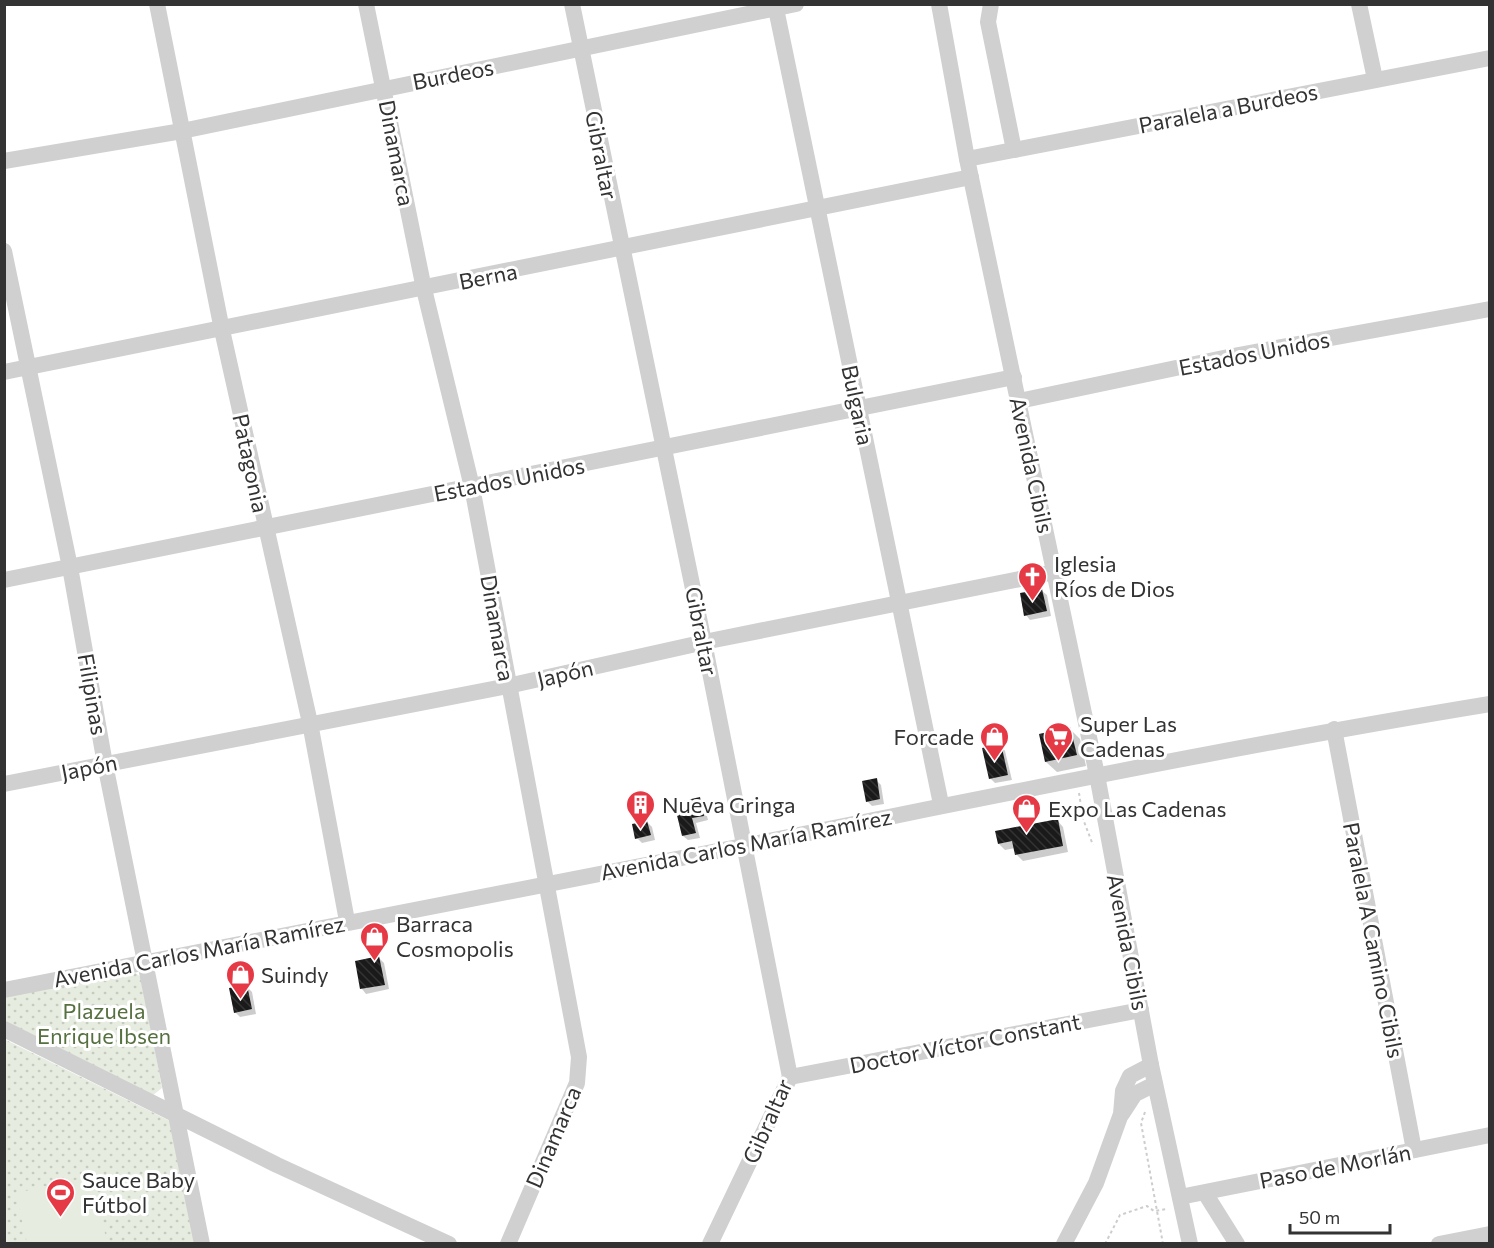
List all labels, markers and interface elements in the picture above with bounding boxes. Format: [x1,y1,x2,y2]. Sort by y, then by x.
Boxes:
street label: Burdeos [410,53,496,95]
street label: Paralela a Burdeos [1136,77,1320,139]
street label: Dinamarca [373,98,421,208]
street label: Gibraltar [580,108,624,202]
street label: Berna [457,257,519,295]
street label: Estados Unidos [1176,325,1332,381]
street label: Bulgaria [836,362,880,448]
street label: Avenida Cibils [1004,394,1060,536]
street label: Patagonia [227,411,275,515]
street label: Estados Unidos [431,451,587,507]
place label: Iglesia Ríos de Dios [1054,550,1175,602]
church icon: Iglesia Ríos de Dios [1017,560,1049,602]
street label: Dinamarca [475,573,521,683]
street label: Gibraltar [680,584,724,678]
street label: Filipinas [73,651,113,737]
street label: Japón [534,653,596,693]
place label: Super Las Cadenas [1080,710,1177,762]
shop icon: Forcade [979,720,1011,762]
supermarket icon: Super Las Cadenas [1043,720,1075,762]
place label: Forcade [894,723,974,750]
street label: Japón [59,748,119,786]
building icon: Nueva Gringa [625,788,657,830]
place label: Nueva Gringa [662,791,795,818]
shop icon: Expo Las Cadenas [1011,792,1043,834]
place label: Expo Las Cadenas [1048,795,1226,822]
street label: Avenida Carlos María Ramírez [598,802,894,886]
street label: Paralela A Camino Cibils [1338,820,1410,1060]
street label: Avenida Cibils [1102,871,1154,1013]
street label: Avenida Carlos María Ramírez [51,909,347,993]
place label: Barraca Cosmopolis [396,910,514,962]
shop icon: Barraca Cosmopolis [359,920,391,962]
shop icon: Suindy [224,958,256,1000]
place label: Suindy [261,961,329,988]
park label: Plazuela Enrique Ibsen [37,997,171,1049]
street label: Doctor Víctor Constant [847,1007,1083,1079]
street label: Gibraltar [736,1074,798,1168]
street label: Dinamarca [520,1082,586,1192]
street label: Paso de Morlán [1257,1138,1413,1194]
place label: Sauce Baby Fútbol [82,1166,195,1218]
sports icon: Sauce Baby Fútbol [45,1176,77,1218]
scale bar [1290,1197,1390,1235]
text: 50 m [1299,1206,1340,1228]

